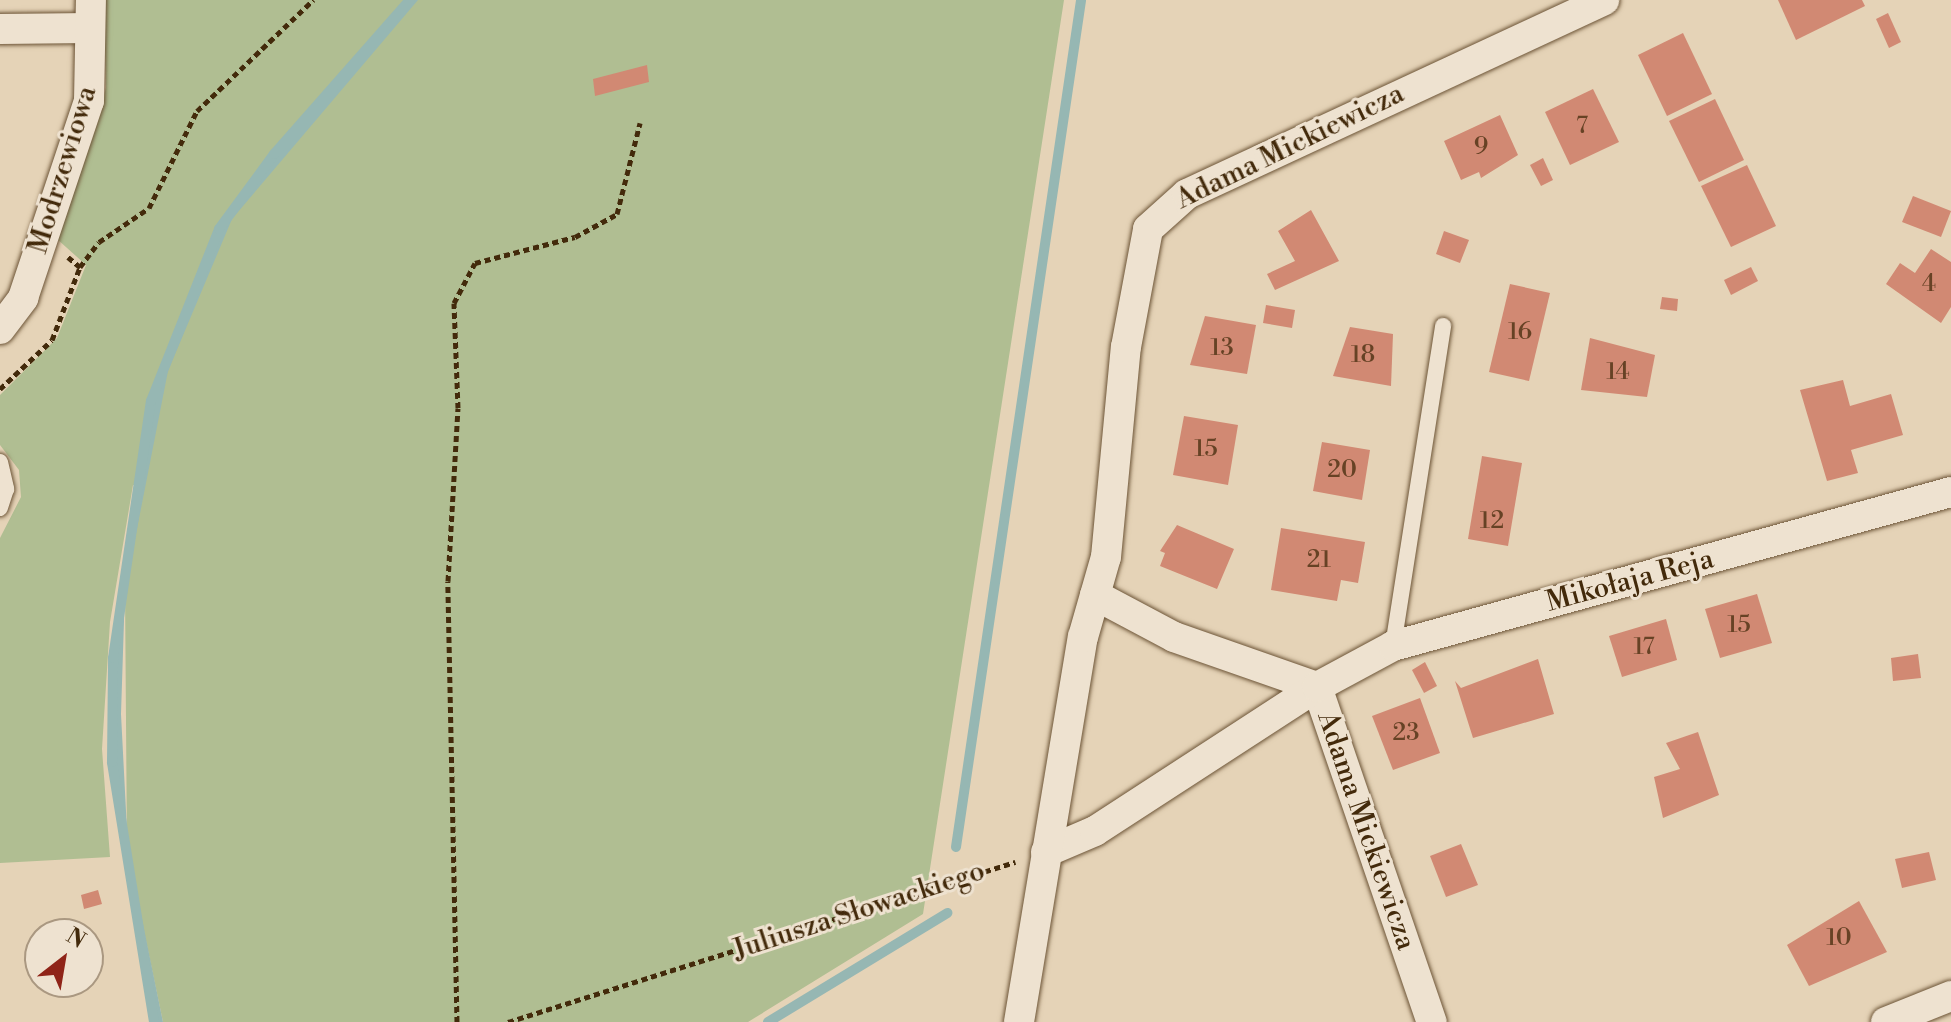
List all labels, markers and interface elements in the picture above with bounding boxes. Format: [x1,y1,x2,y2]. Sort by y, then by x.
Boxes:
street label: Adama Mickiewicza [1170,77,1410,217]
street label: Modrzewiowa [22,82,104,258]
house number: 7 [1576,113,1588,141]
house number: 9 [1474,134,1488,162]
house number: 4 [1922,271,1936,299]
house number: 16 [1508,319,1532,347]
house number: 13 [1210,335,1234,363]
house number: 18 [1351,342,1375,370]
house number: 14 [1606,359,1630,387]
house number: 15 [1194,436,1218,464]
house number: 20 [1327,457,1357,485]
house number: 12 [1480,508,1504,536]
street label: Mikołaja Reja [1543,543,1717,619]
house number: 21 [1307,547,1331,575]
house number: 15 [1727,612,1751,640]
house number: 17 [1633,634,1655,662]
street label: Adama Mickiewicza [1309,708,1423,954]
house number: 23 [1393,720,1419,748]
street label: Juliusza Słowackiego [729,854,989,968]
north arrow [24,918,104,998]
text: N [61,923,90,955]
house number: 10 [1826,925,1852,953]

